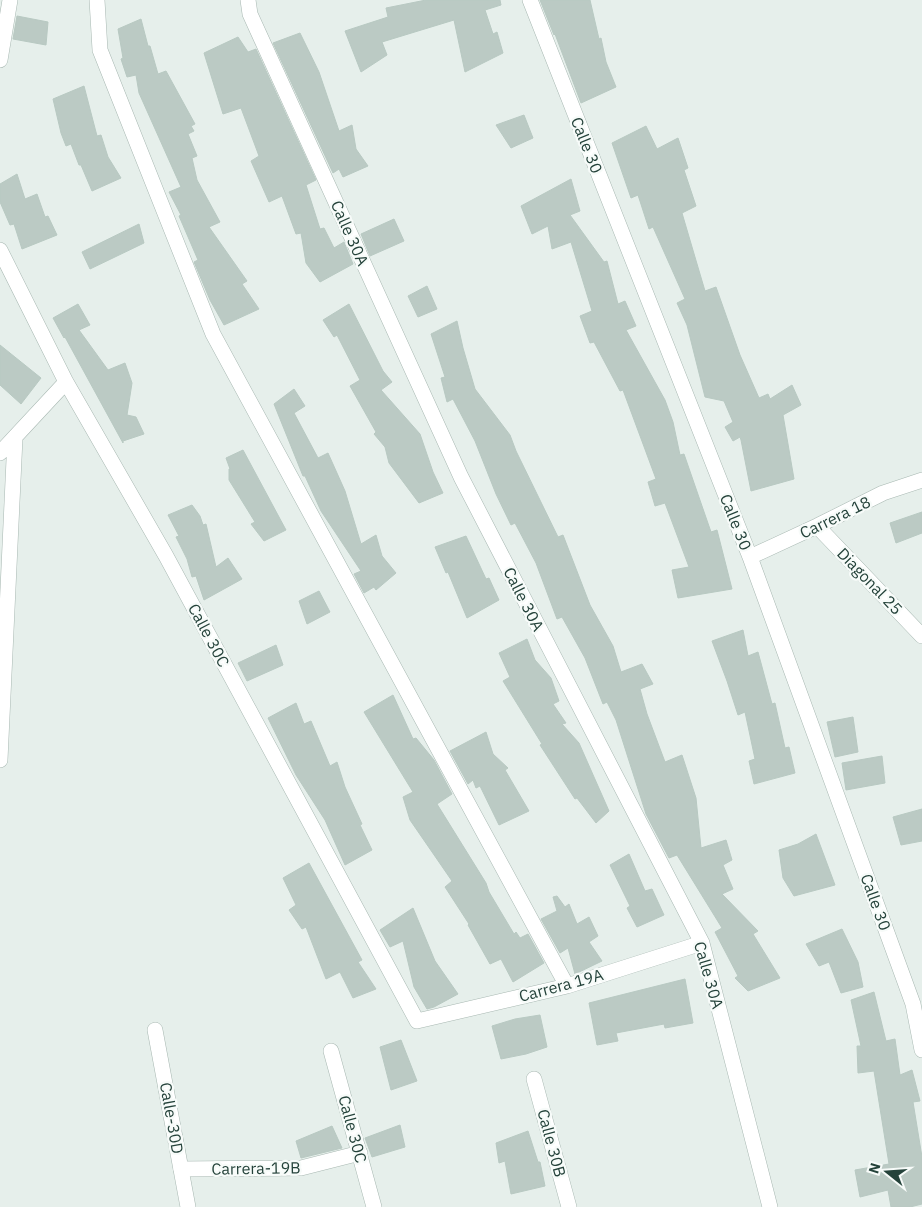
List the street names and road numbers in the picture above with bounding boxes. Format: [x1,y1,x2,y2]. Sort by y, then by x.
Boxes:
street label: Calle 30 [567,114,607,176]
street label: Calle 30A [327,197,373,269]
street label: Calle 30 [716,491,756,553]
street label: Carrera 18 [796,491,874,543]
street label: Diagonal 25 [833,543,907,619]
street label: Calle 30A [499,564,549,634]
street label: Calle 30C [184,600,234,670]
street label: Calle 30 [857,871,895,933]
street label: Calle 30A [690,939,728,1011]
street label: Carrera 19A [517,964,605,1006]
street label: Calle-30D [156,1081,188,1155]
street label: Calle 30C [334,1093,372,1165]
street label: Calle 30B [533,1107,571,1179]
street label: Carrera-19B [211,1157,301,1179]

